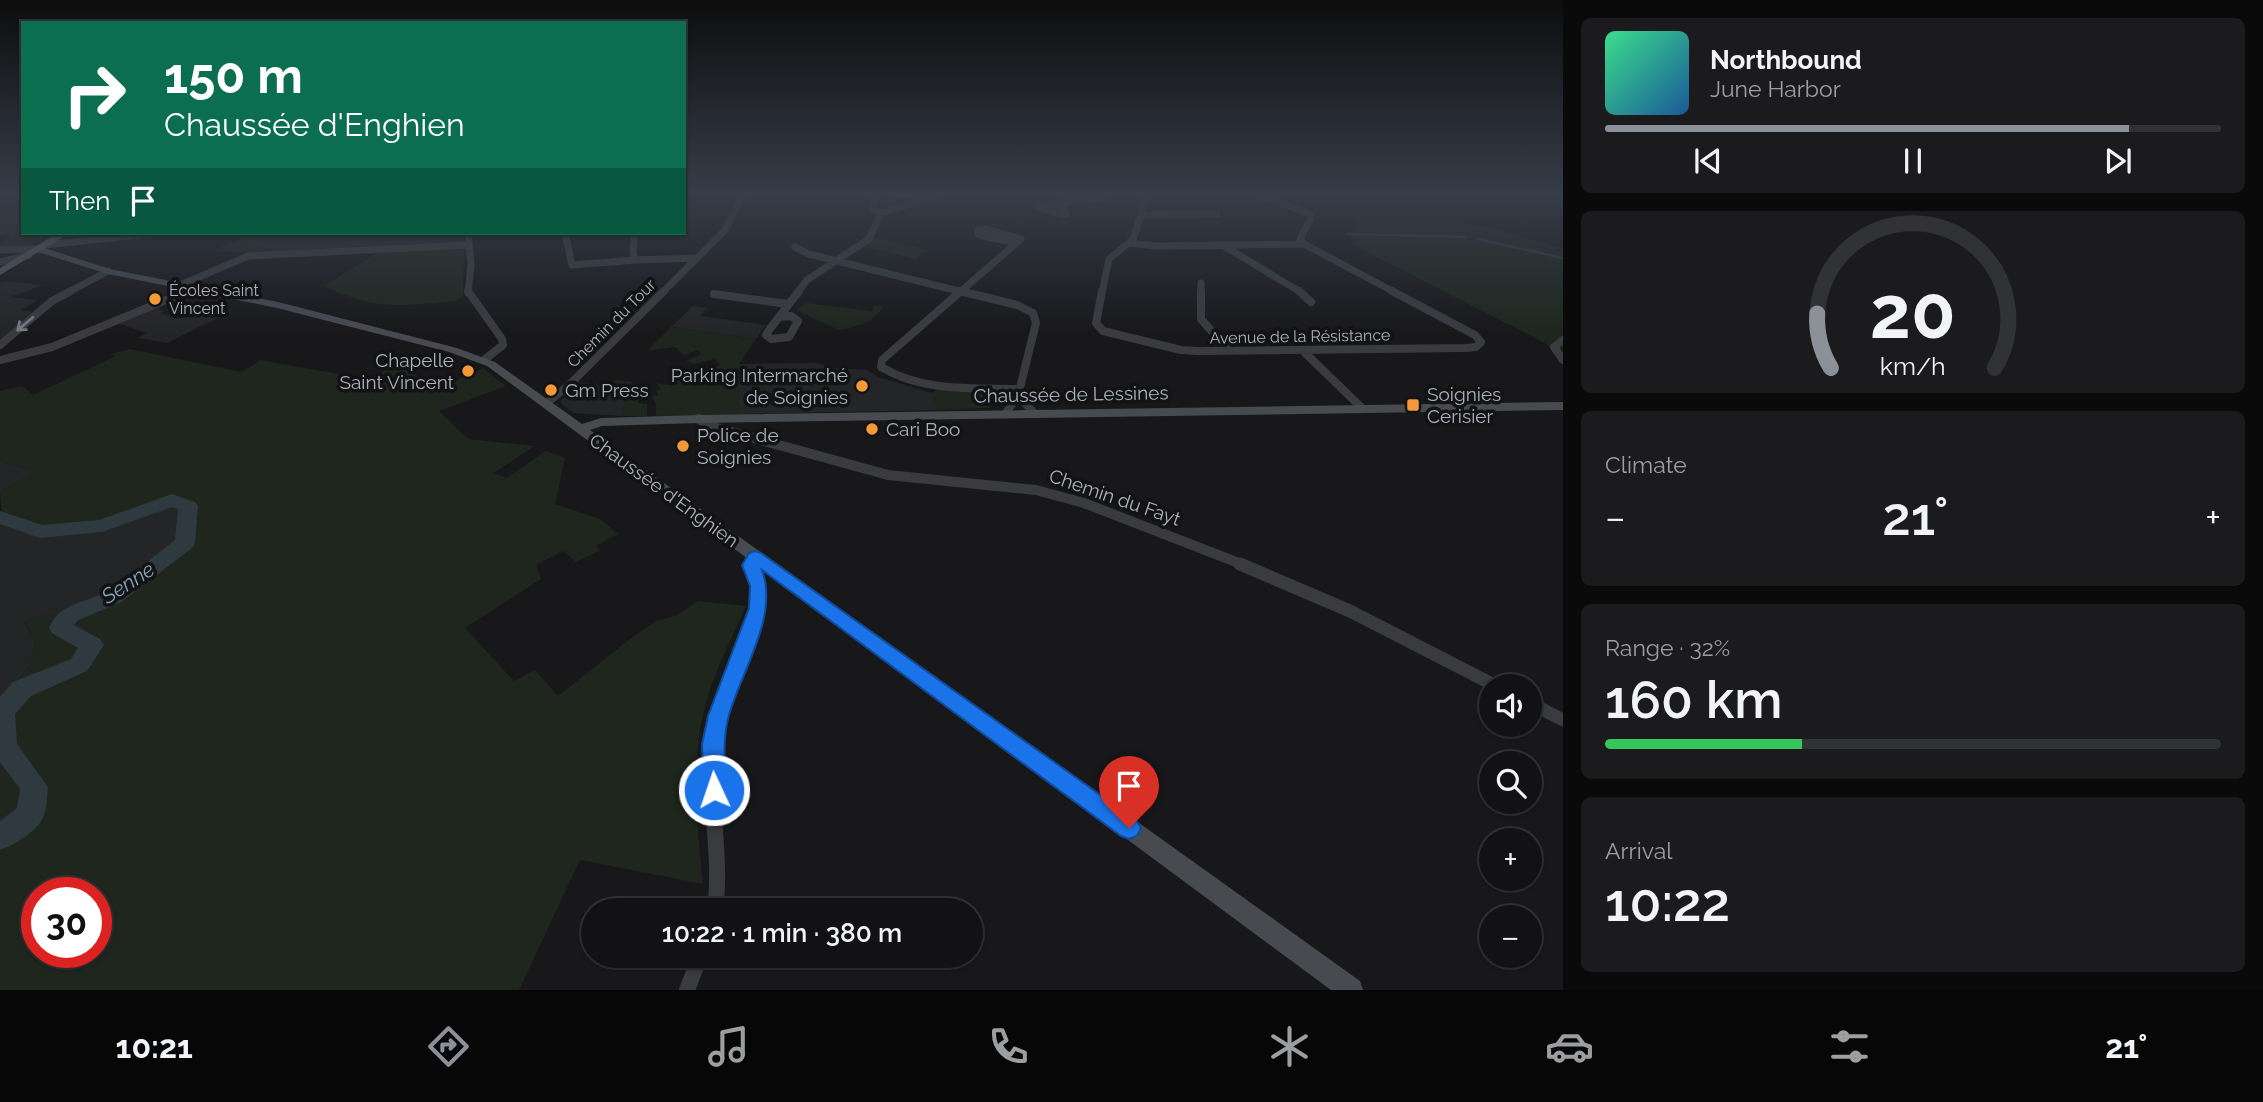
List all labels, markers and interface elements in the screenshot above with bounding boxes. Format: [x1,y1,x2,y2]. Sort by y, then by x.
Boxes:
text: Northbound [1710,45,1862,75]
text: 150 m [164,47,303,104]
icon: right [49,49,140,140]
text: June Harbor [1710,75,1841,102]
text: Chaussée d'Enghien [164,106,465,143]
icon: previous [1689,142,1727,180]
icon: pause [1894,142,1932,180]
icon: next [2099,142,2137,180]
icon: arrive [124,182,162,220]
text: Then [49,186,110,216]
text: 20 [1870,270,1956,355]
street label: Chemin du Tour [563,275,660,371]
place label: Écoles Saint Vincent [169,280,259,318]
marker: Écoles Saint Vincent [147,291,163,307]
one-way arrow [17,316,35,332]
street label: Avenue de la Résistance [1209,325,1391,348]
place label: Chapelle Saint Vincent [339,349,455,393]
text: km/h [1880,351,1946,381]
marker: Chapelle Saint Vincent [460,363,476,379]
place label: Parking Intermarché de Soignies [671,364,848,408]
marker: Parking Intermarché de Soignies [854,378,870,394]
place label: Gm Press [565,379,649,401]
street label: Chaussée de Lessines [973,381,1169,407]
marker: Gm Press [543,382,559,398]
place label: Soignies Cerisier [1427,383,1501,427]
marker: Soignies Cerisier [1405,397,1421,413]
place label: Cari Boo [886,418,960,440]
marker: Cari Boo [864,421,880,437]
place label: Police de Soignies [697,424,779,468]
street label: Chaussée d'Enghien [585,429,743,551]
marker: Police de Soignies [675,438,691,454]
text: Climate [1605,451,1687,478]
street label: Chemin du Fayt [1046,464,1184,530]
text: 21° [1882,486,1949,547]
text: − [1605,495,1625,540]
text: + [2205,495,2221,540]
water label: Senne [96,556,159,609]
text: Range · 32% [1605,634,1730,661]
text: 160 km [1605,669,1783,730]
map controls [1479,674,1542,968]
button: sound [1479,674,1542,737]
button: search [1479,751,1542,814]
position arrow [677,753,751,827]
pin [1099,756,1159,828]
icon: arrive [1110,767,1148,805]
button: + [1479,828,1542,891]
text: Arrival [1605,837,1672,864]
text: 10:22 [1605,872,1730,933]
speed limit sign: 30 [21,877,112,968]
button: − [1479,905,1542,968]
text: 10:22 · 1 min · 380 m [662,918,902,948]
icon: directions [424,1022,473,1071]
icon: music [704,1022,753,1071]
icon: phone [984,1022,1033,1071]
icon: climate [1265,1022,1314,1071]
icon: car [1545,1022,1594,1071]
icon: filters [1825,1022,1874,1071]
text: 10:21 [116,1028,193,1065]
text: 21° [2105,1028,2147,1065]

